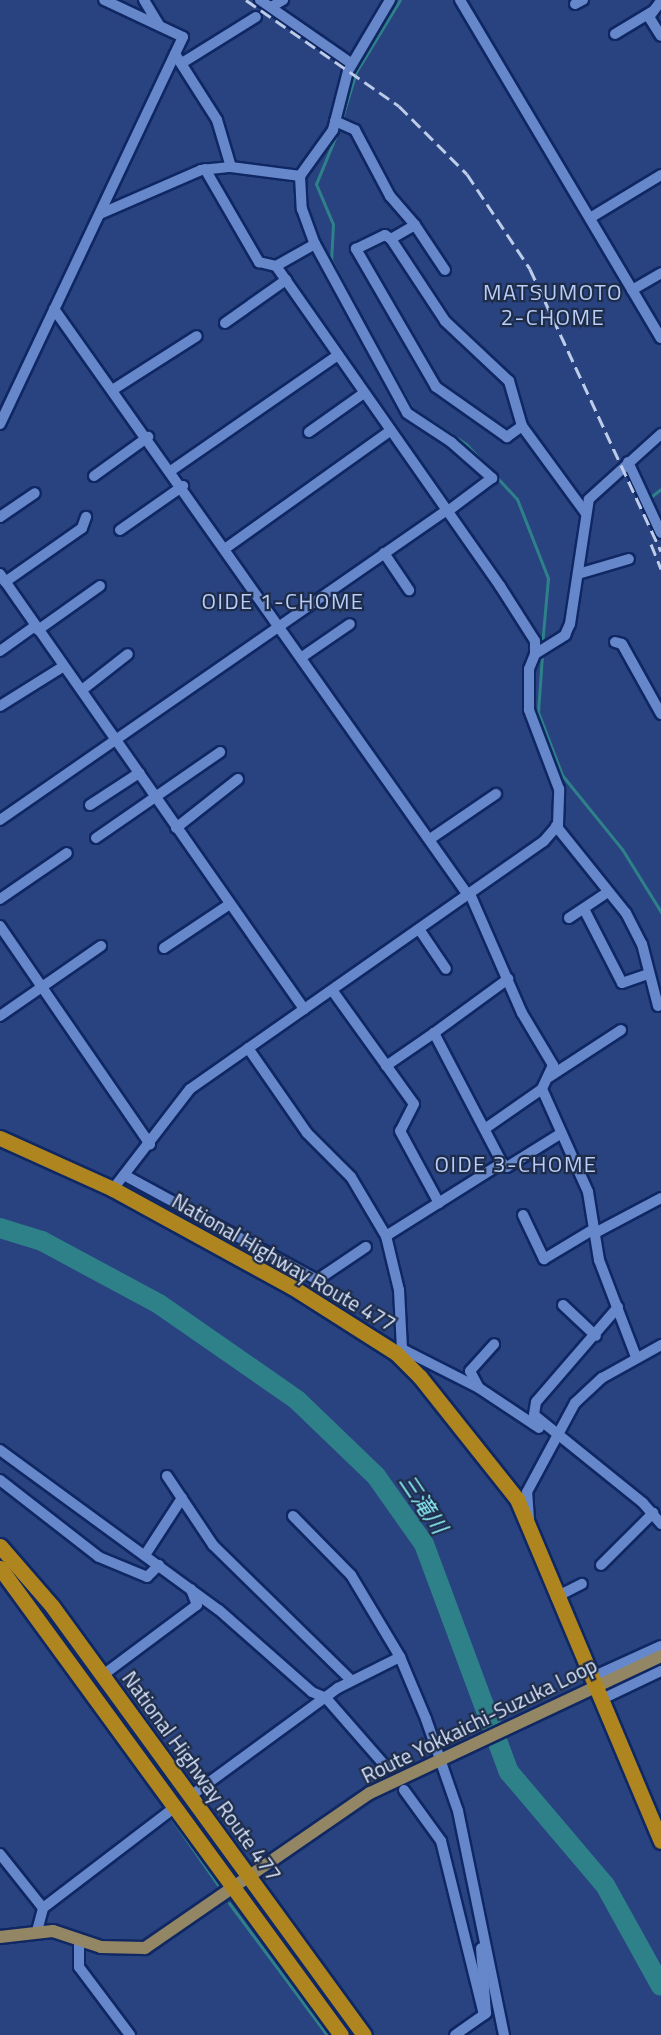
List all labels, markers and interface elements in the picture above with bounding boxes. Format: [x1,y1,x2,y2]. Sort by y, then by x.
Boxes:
district label: MATSUMOTO 2-CHOME [483,279,623,330]
district label: OIDE 1-CHOME [201,589,365,615]
district label: OIDE 3-CHOME [434,1152,598,1178]
street label: National Highway Route 477 [168,1188,400,1336]
water label: 三滝川 [394,1469,452,1539]
street label: Route Yokkaichi-Suzuka Loop [357,1652,601,1788]
street label: National Highway Route 477 [117,1666,287,1886]

